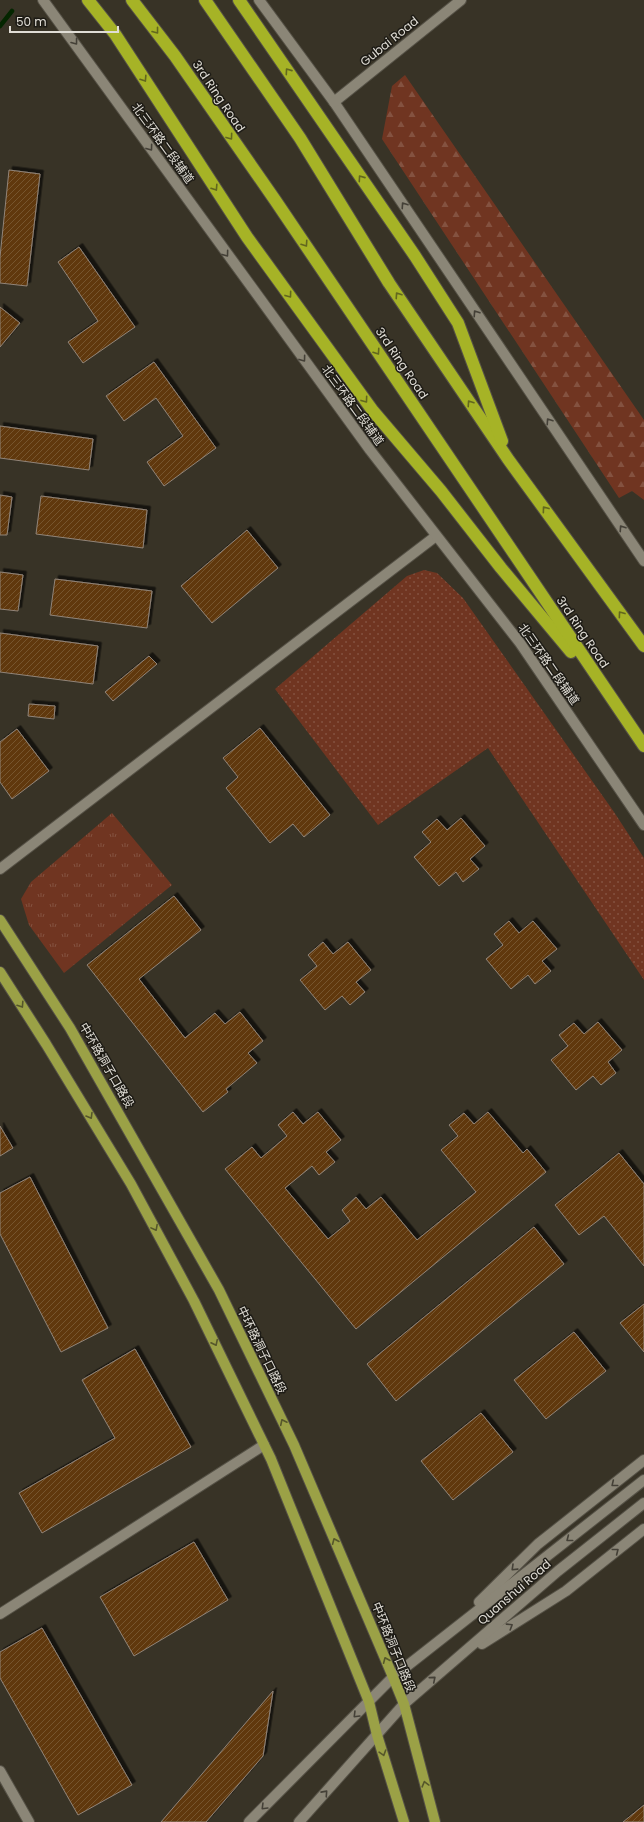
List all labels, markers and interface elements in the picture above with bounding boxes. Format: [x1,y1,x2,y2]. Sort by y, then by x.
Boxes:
scale bar [10,8,118,34]
street label: Gubai Road [356,12,422,70]
text: 50 m [16,13,47,30]
one-way arrow [151,26,158,33]
one-way arrow [70,38,77,45]
street label: 3rd Ring Road [189,57,249,135]
one-way arrow [286,68,293,75]
one-way arrow [139,74,146,81]
street label: 北三环路二段辅道 [128,99,198,187]
one-way arrow [226,133,233,140]
one-way arrow [145,144,152,151]
one-way arrow [358,175,366,182]
one-way arrow [210,184,218,191]
one-way arrow [401,202,409,209]
one-way arrow [300,240,308,247]
one-way arrow [221,249,228,256]
one-way arrow [284,290,291,297]
one-way arrow [395,292,403,299]
one-way arrow [474,310,481,317]
street label: 3rd Ring Road [372,324,432,402]
one-way arrow [372,347,379,354]
one-way arrow [298,354,305,361]
street label: 北三环路二段辅道 [318,361,388,449]
one-way arrow [360,396,368,403]
one-way arrow [468,400,475,407]
one-way arrow [547,418,554,425]
one-way arrow [543,507,550,514]
one-way arrow [619,525,627,532]
street label: 3rd Ring Road [553,593,613,671]
one-way arrow [619,612,626,619]
street label: 北三环路二段辅道 [515,620,583,708]
one-way arrow [16,1001,24,1008]
street label: 中环路洞子口路段 [76,1019,138,1111]
one-way arrow [85,1112,92,1119]
one-way arrow [150,1224,157,1231]
street label: 中环路洞子口路段 [233,1303,291,1397]
one-way arrow [210,1339,218,1347]
one-way arrow [280,1419,288,1426]
one-way arrow [611,1480,618,1487]
one-way arrow [567,1534,574,1541]
one-way arrow [332,1537,340,1544]
one-way arrow [611,1549,618,1556]
street label: Quanshui Road [474,1555,554,1629]
one-way arrow [511,1563,519,1571]
street label: 中环路洞子口路段 [368,1599,420,1695]
one-way arrow [506,1624,513,1631]
one-way arrow [383,1657,391,1664]
one-way arrow [429,1676,436,1683]
one-way arrow [353,1710,361,1718]
one-way arrow [378,1749,387,1756]
one-way arrow [421,1781,430,1788]
one-way arrow [320,1790,328,1798]
one-way arrow [261,1802,269,1810]

